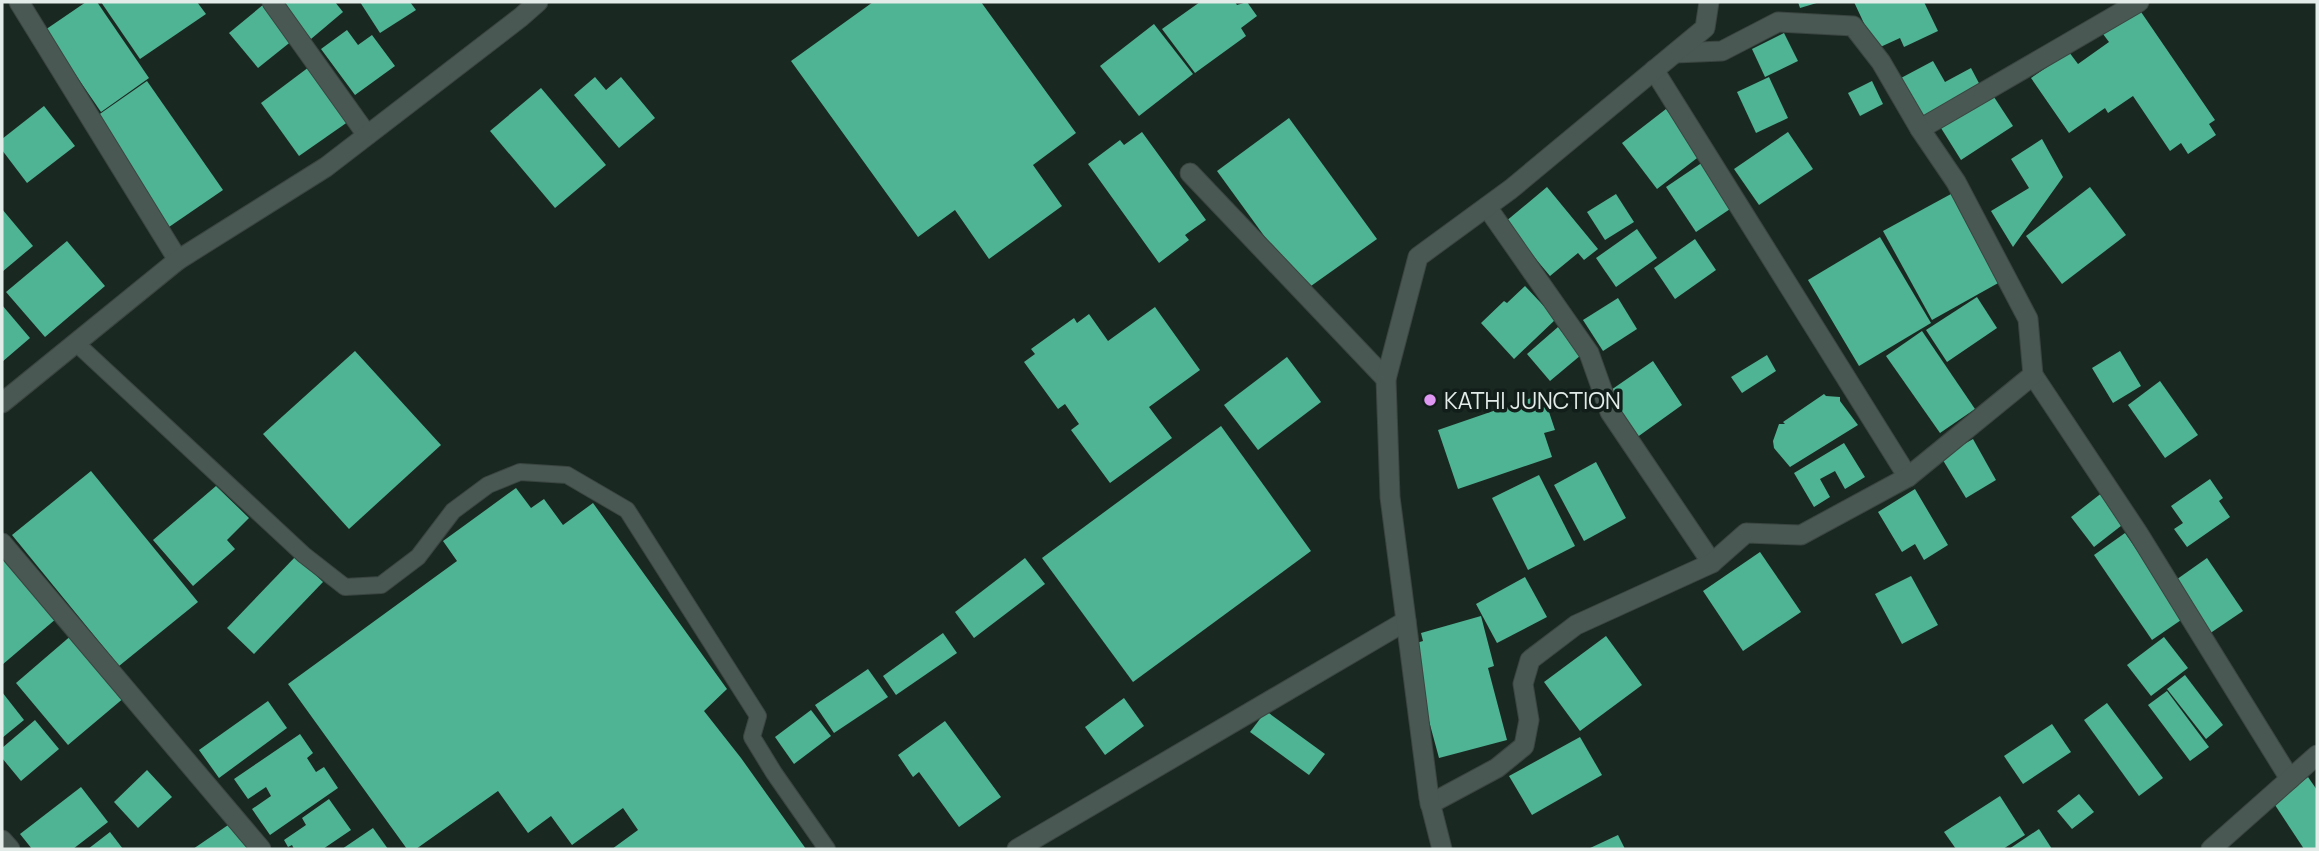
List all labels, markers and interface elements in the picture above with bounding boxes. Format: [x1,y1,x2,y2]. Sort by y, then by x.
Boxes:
place label: KATHI JUNCTION [1444,384,1621,416]
marker: KATHI JUNCTION [1422,392,1438,408]

